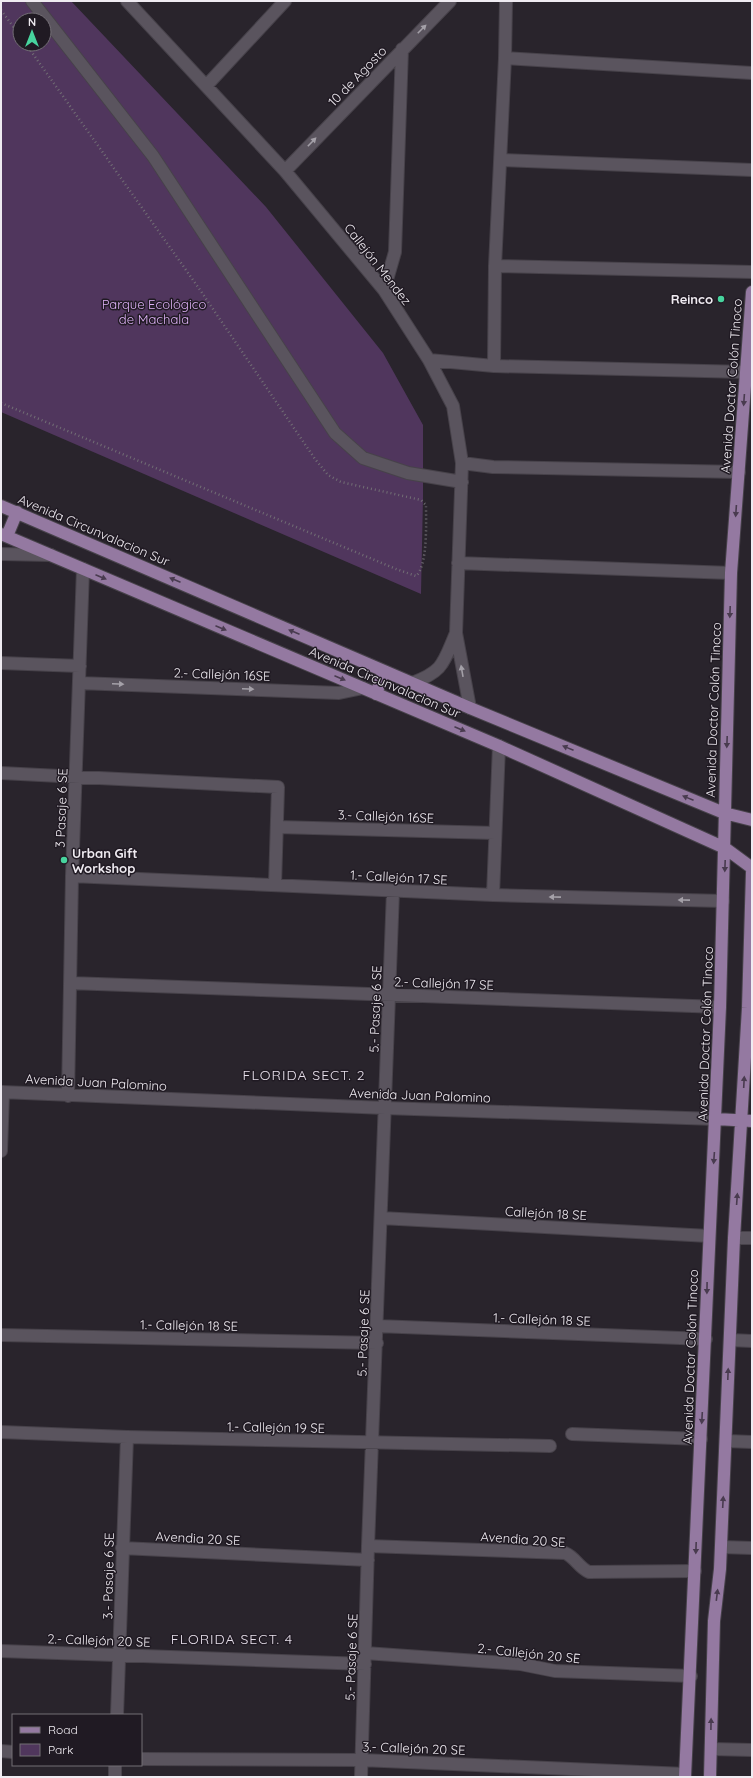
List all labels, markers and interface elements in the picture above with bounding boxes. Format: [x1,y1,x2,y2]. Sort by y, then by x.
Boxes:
north arrow [12,12,52,52]
text: N [28,15,36,29]
one-way arrow [417,24,427,34]
street label: 10 de Agosto [324,43,390,109]
one-way arrow [308,137,317,147]
street label: Callejón Mendez [341,220,415,308]
place label: Reinco [671,291,713,307]
marker: Reinco [716,294,726,304]
park label: Parque Ecológico de Machala [102,296,206,327]
street label: Avenida Doctor Colón Tinoco [717,298,745,474]
one-way arrow [740,394,747,406]
street label: Avenida Circunvalacion Sur [16,491,172,569]
one-way arrow [732,505,739,517]
one-way arrow [96,574,108,580]
one-way arrow [168,577,180,583]
one-way arrow [727,606,734,618]
street label: Avenida Doctor Colón Tinoco [702,622,724,798]
one-way arrow [215,625,226,631]
one-way arrow [288,629,300,635]
street label: Avenida Circunvalacion Sur [307,643,463,721]
street label: 2.- Callejón 16SE [173,664,271,684]
one-way arrow [459,664,465,677]
one-way arrow [335,676,347,682]
one-way arrow [112,681,125,687]
one-way arrow [242,686,254,693]
one-way arrow [454,726,466,733]
one-way arrow [723,736,730,748]
one-way arrow [562,745,574,751]
street label: 3 Pasaje 6 SE [52,768,70,848]
one-way arrow [683,795,694,801]
street label: 3.- Callejón 16SE [338,806,434,826]
place label: Urban Gift Workshop [72,845,138,876]
marker: Urban Gift Workshop [59,855,69,865]
one-way arrow [721,860,728,872]
street label: 1.- Callejón 17 SE [350,866,448,888]
one-way arrow [548,894,561,900]
one-way arrow [678,897,690,904]
street label: Avenida Doctor Colón Tinoco [694,946,716,1122]
street label: 5.- Pasaje 6 SE [365,965,385,1053]
street label: 2.- Callejón 17 SE [394,973,494,993]
district label: FLORIDA SECT. 2 [243,1066,365,1084]
street label: Avenida Juan Palomino [25,1070,167,1094]
one-way arrow [740,1076,747,1088]
street label: Avenida Juan Palomino [349,1085,491,1105]
one-way arrow [710,1152,717,1164]
one-way arrow [733,1193,740,1205]
street label: Callejón 18 SE [505,1203,587,1223]
street label: Avenida Doctor Colón Tinoco [679,1269,701,1445]
one-way arrow [704,1282,710,1295]
street label: 5.- Pasaje 6 SE [353,1289,373,1377]
street label: 1.- Callejón 18 SE [493,1309,591,1329]
street label: 1.- Callejón 18 SE [140,1316,238,1334]
one-way arrow [725,1368,732,1380]
one-way arrow [699,1412,705,1425]
street label: 1.- Callejón 19 SE [227,1418,325,1436]
one-way arrow [719,1496,726,1508]
street label: Avendia 20 SE [155,1528,241,1548]
street label: Avendia 20 SE [480,1528,566,1550]
street label: 3.- Pasaje 6 SE [99,1532,117,1620]
one-way arrow [692,1542,699,1554]
one-way arrow [713,1589,720,1601]
street label: 5.- Pasaje 6 SE [341,1613,361,1701]
street label: 2.- Callejón 20 SE [47,1630,151,1650]
district label: FLORIDA SECT. 4 [171,1630,293,1648]
street label: 2.- Callejón 20 SE [477,1640,581,1666]
legend [12,1714,142,1766]
one-way arrow [708,1717,714,1730]
text: Road [48,1722,78,1737]
street label: 3.- Callejón 20 SE [362,1738,466,1758]
text: Park [48,1742,73,1757]

